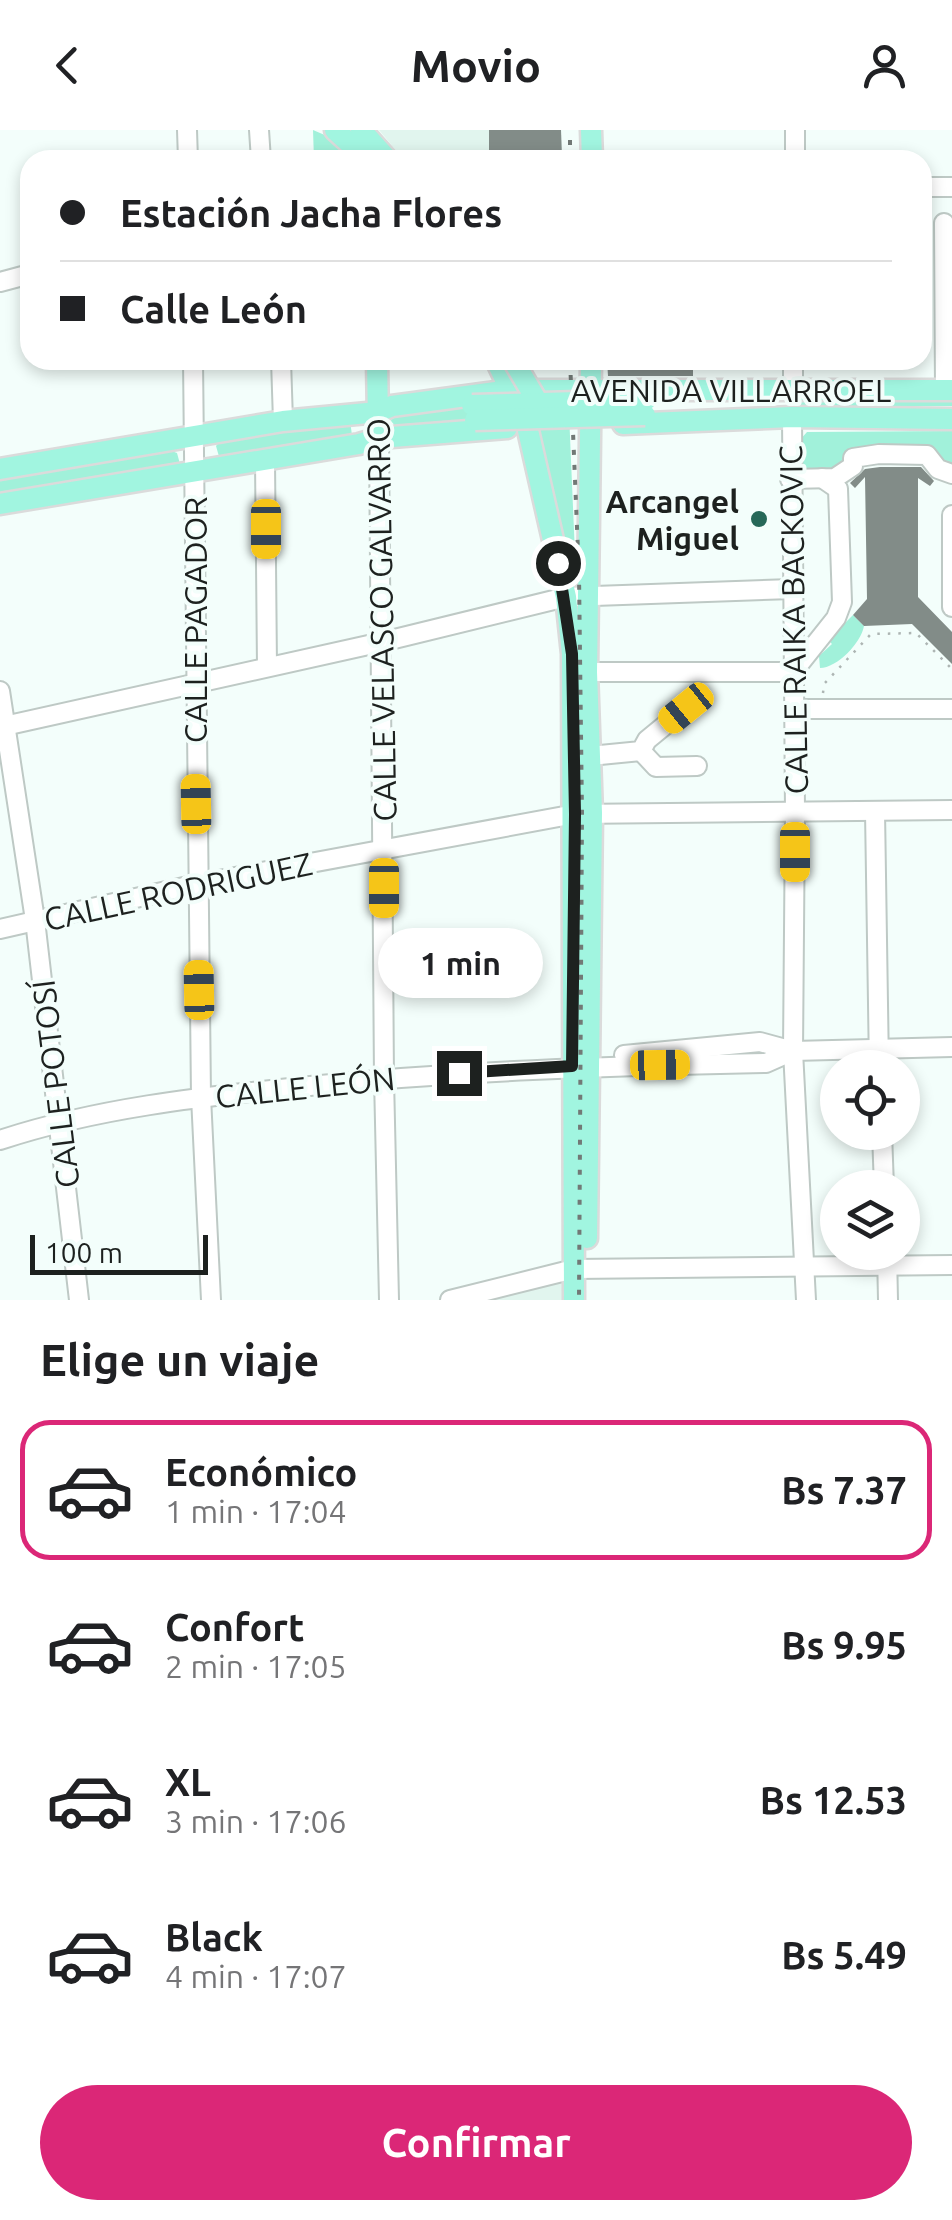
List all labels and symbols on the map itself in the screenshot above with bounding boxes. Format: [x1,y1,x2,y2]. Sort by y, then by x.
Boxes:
street label: AVENIDA VILLARROEL [571,372,891,408]
street label: CALLE VELASCO GALVARRO [359,418,403,822]
street label: CALLE RAIKA BACKOVIC [772,445,814,795]
place label: Arcangel Miguel [605,483,739,556]
street label: CALLE PAGADOR [177,497,213,743]
car [251,499,281,559]
marker: Arcangel Miguel [748,508,770,530]
route start [536,541,581,586]
car [653,677,719,739]
car [180,774,212,834]
car [780,822,810,882]
street label: CALLE RODRIGUEZ [40,845,316,937]
car [369,858,399,918]
callout: 1 min [376,928,542,998]
car [183,960,215,1020]
street label: CALLE POTOSÍ [24,977,86,1190]
car [630,1049,690,1081]
route end [437,1051,482,1096]
street label: CALLE LEÓN [213,1060,397,1114]
scale bar [30,1230,208,1274]

